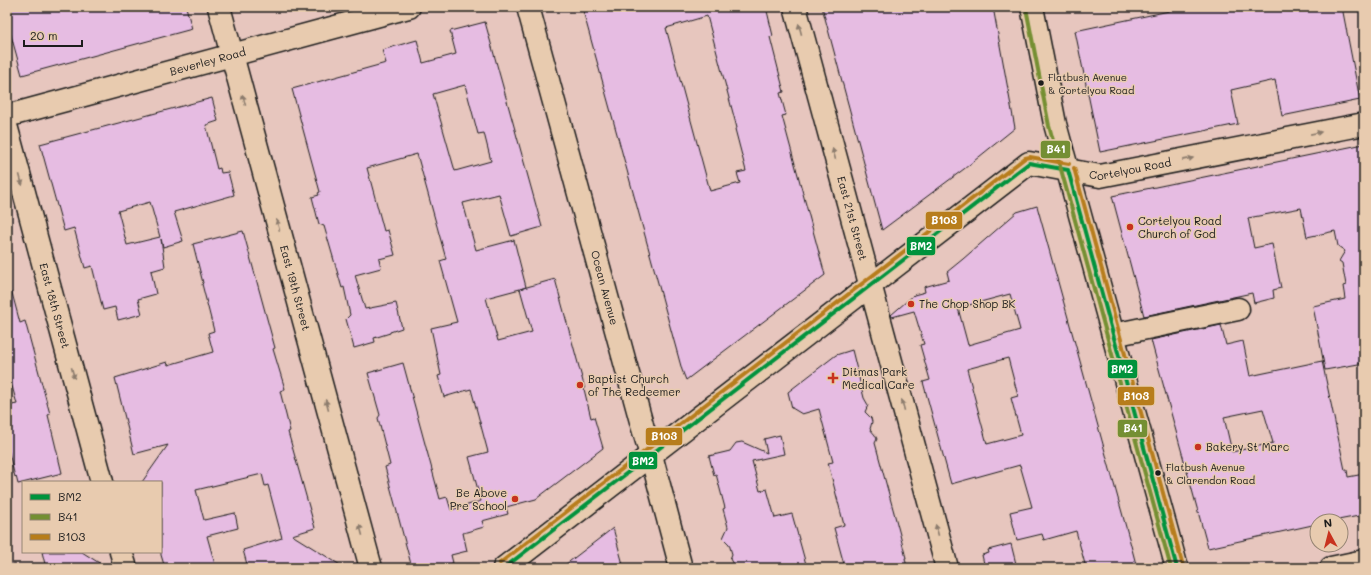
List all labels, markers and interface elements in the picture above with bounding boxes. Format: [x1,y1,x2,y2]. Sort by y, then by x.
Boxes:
scale bar [24,22,82,48]
one-way arrow [797,22,803,35]
text: 20 m [30,27,58,43]
street label: Beverley Road [168,44,247,79]
place label: Flatbush Avenue & Cortelyou Road [1048,70,1134,97]
marker: Flatbush Avenue & Cortelyou Road [1036,78,1046,88]
one-way arrow [241,94,247,106]
one-way arrow [1309,130,1322,136]
line badge: B41 [1040,140,1071,159]
text: B41 [1046,141,1066,156]
one-way arrow [831,148,837,160]
street label: Cortelyou Road [1088,154,1173,183]
one-way arrow [1182,155,1194,161]
one-way arrow [18,174,24,186]
street label: East 21st Street [834,174,871,262]
line badge: B103 [925,211,963,230]
text: B103 [931,212,957,227]
place label: Cortelyou Road Church of God [1138,213,1222,241]
one-way arrow [275,219,281,232]
marker: Cortelyou Road Church of God [1125,222,1135,232]
line badge: BM2 [906,236,936,256]
text: BM2 [910,238,932,253]
street label: East 19th Street [277,243,314,332]
street label: Ocean Avenue [588,249,622,327]
street label: East 18th Street [36,261,74,350]
place label: The Chop Shop BK [919,296,1016,311]
marker: The Chop Shop BK [906,299,916,309]
line badge: BM2 [1107,359,1138,379]
text: BM2 [1111,361,1133,376]
place label: Ditmas Park Medical Care [842,364,915,392]
one-way arrow [70,367,76,379]
place label: Baptist Church of The Redeemer [588,371,681,399]
marker: Ditmas Park Medical Care [827,372,839,384]
marker: Baptist Church of The Redeemer [575,380,585,390]
line badge: B103 [1117,386,1155,406]
text: B103 [1123,388,1149,403]
one-way arrow [324,399,330,411]
one-way arrow [900,399,906,411]
line badge: B41 [1117,419,1148,438]
text: B41 [1123,420,1143,435]
line badge: B103 [645,427,683,446]
text: B103 [651,428,677,443]
place label: Bakery St Marc [1206,439,1289,454]
marker: Bakery St Marc [1193,442,1203,452]
line badge: BM2 [628,451,658,470]
text: BM2 [632,453,654,468]
place label: Flatbush Avenue & Clarendon Road [1166,460,1255,487]
marker: Flatbush Avenue & Clarendon Road [1153,468,1163,478]
legend [22,481,162,553]
place label: Be Above Pre School [450,485,507,513]
text: BM2 [58,488,82,504]
marker: Be Above Pre School [510,494,520,504]
text: B41 [58,508,78,524]
north arrow [1309,513,1349,553]
text: N [1323,515,1333,531]
one-way arrow [358,524,364,536]
one-way arrow [933,524,939,537]
text: B103 [58,528,85,544]

